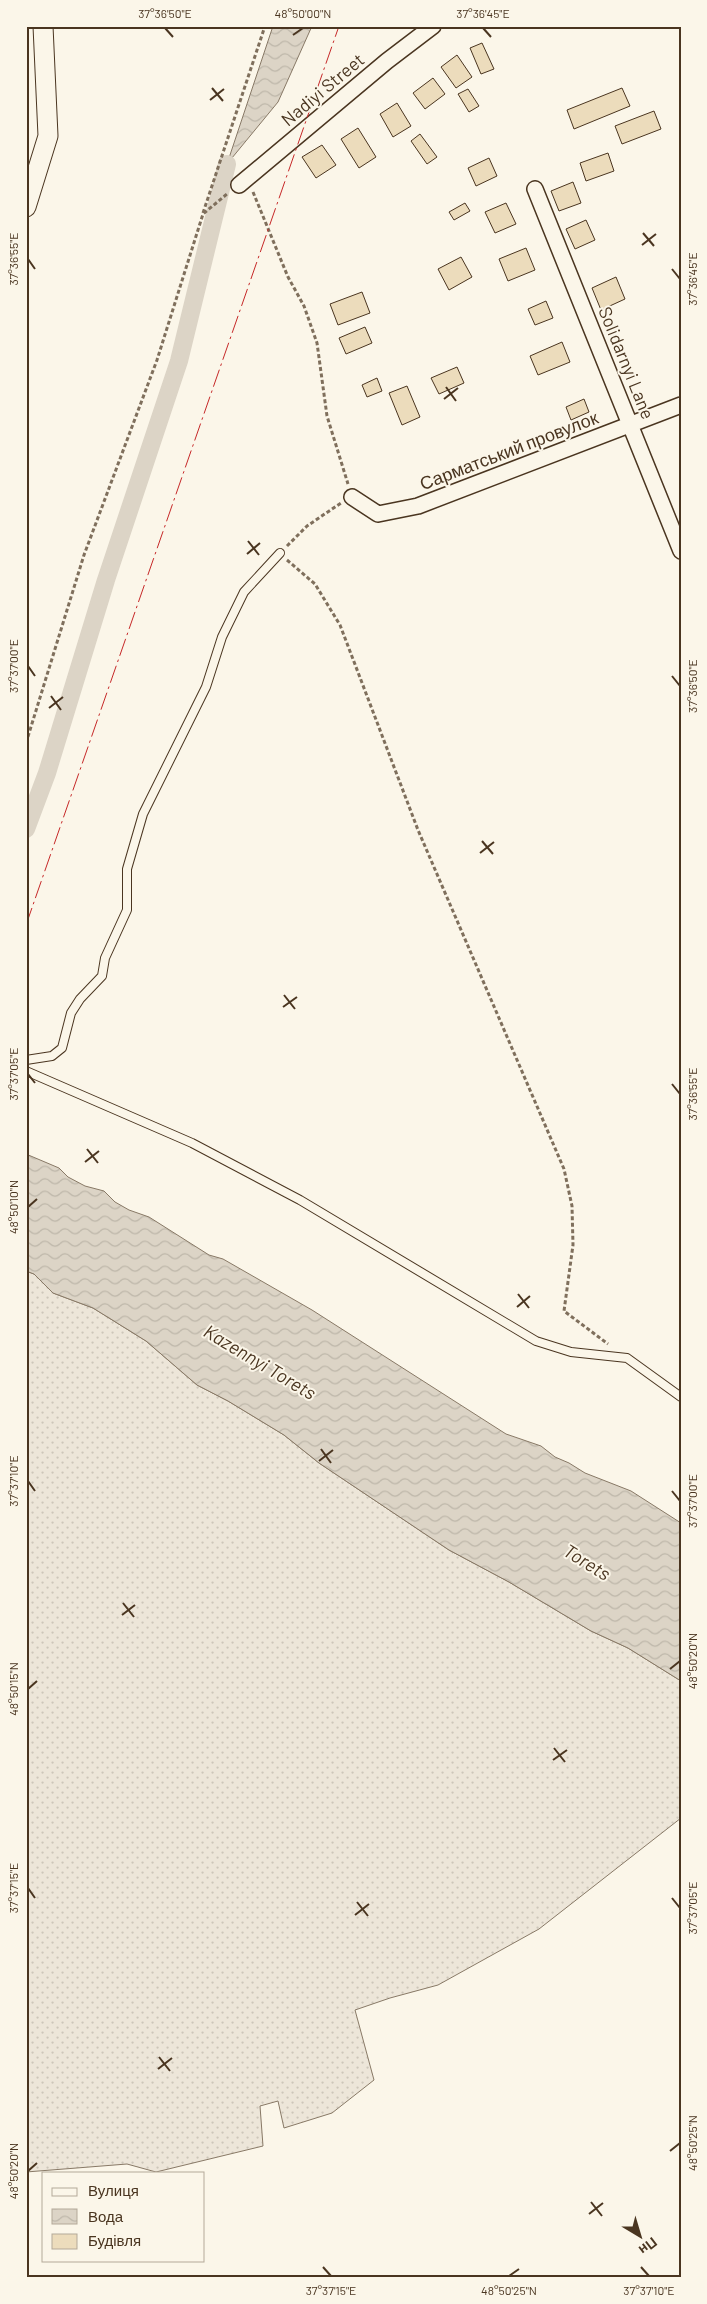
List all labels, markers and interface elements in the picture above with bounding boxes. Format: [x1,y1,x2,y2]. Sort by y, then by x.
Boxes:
text: 37°36'50"E [138,6,192,20]
text: 48°50'00"N [275,6,331,20]
text: 37°36'45"E [456,6,510,20]
street label: Nadiyi Street [276,48,368,130]
text: 37°36'55"E [6,232,20,286]
text: 37°36'45"E [685,252,699,306]
street label: Solidarnyi Lane [594,303,659,422]
street label: Сарматський провулок [416,406,601,494]
text: 37°37'00"E [6,639,20,693]
text: 37°36'50"E [685,659,699,713]
text: 37°37'05"E [6,1047,20,1101]
text: 37°36'55"E [685,1067,699,1121]
text: 48°50'10"N [6,1180,20,1234]
water label: Kazennyi Torets [200,1319,321,1404]
text: 37°37'10"E [6,1455,20,1507]
text: 37°37'00"E [685,1474,699,1528]
water label: Torets [560,1538,615,1585]
text: 48°50'20"N [685,1633,699,1689]
text: 48°50'15"N [6,1662,20,1716]
text: 37°37'15"E [6,1863,20,1913]
text: 37°37'05"E [685,1881,699,1935]
text: 48°50'25"N [685,2115,699,2171]
text: 48°50'20"N [6,2143,20,2199]
legend [42,2172,205,2262]
text: Вулиця [88,2181,139,2199]
text: Вода [88,2207,124,2225]
north arrow [614,2212,664,2262]
text: Будівля [88,2231,141,2249]
text: Пн [636,2234,661,2259]
text: 37°37'15"E [306,2283,356,2297]
text: 48°50'25"N [481,2283,537,2297]
text: 37°37'10"E [623,2283,675,2297]

